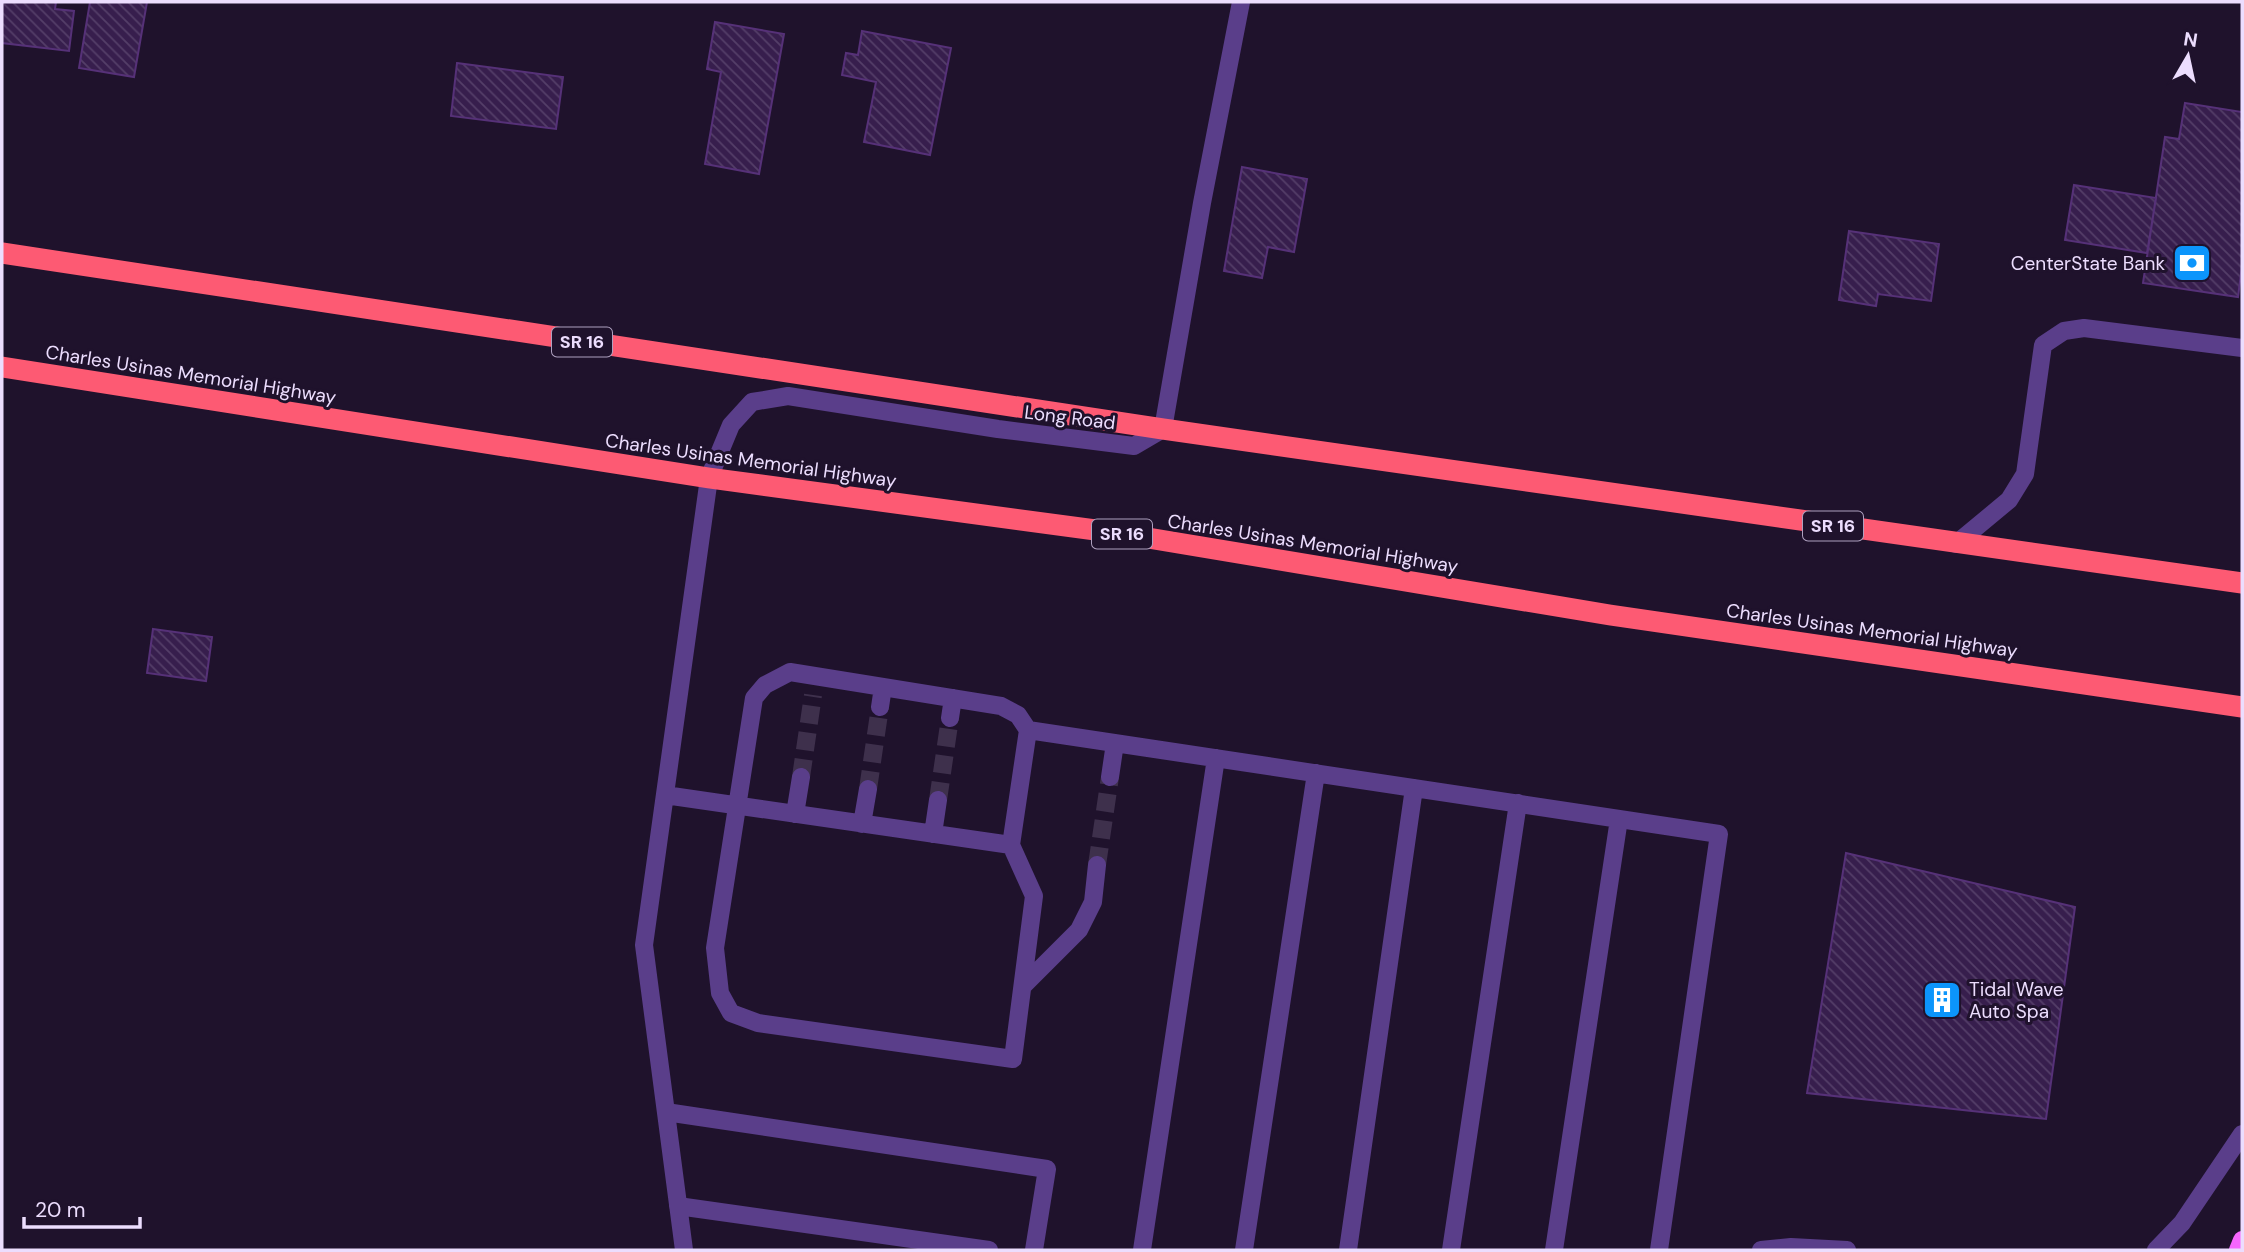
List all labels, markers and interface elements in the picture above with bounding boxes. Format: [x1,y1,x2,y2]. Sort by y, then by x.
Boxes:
north arrow [2153,21,2223,91]
text: N [2182,26,2199,53]
bank icon: CenterState Bank [2171,242,2213,284]
place label: CenterState Bank [2011,251,2165,276]
road number: SR 16 [552,328,612,356]
street label: Charles Usinas Memorial Highway [44,339,338,410]
street label: Long Road [1023,400,1117,435]
street label: Charles Usinas Memorial Highway [604,428,899,493]
street label: Charles Usinas Memorial Highway [1166,508,1460,579]
road number: SR 16 [1803,512,1863,540]
road number: SR 16 [1092,520,1152,548]
street label: Charles Usinas Memorial Highway [1725,598,2020,663]
place label: Tidal Wave Auto Spa [1969,977,2064,1024]
building icon: Tidal Wave Auto Spa [1921,979,1963,1021]
scale bar [24,1186,140,1230]
text: 20 m [35,1196,86,1224]

